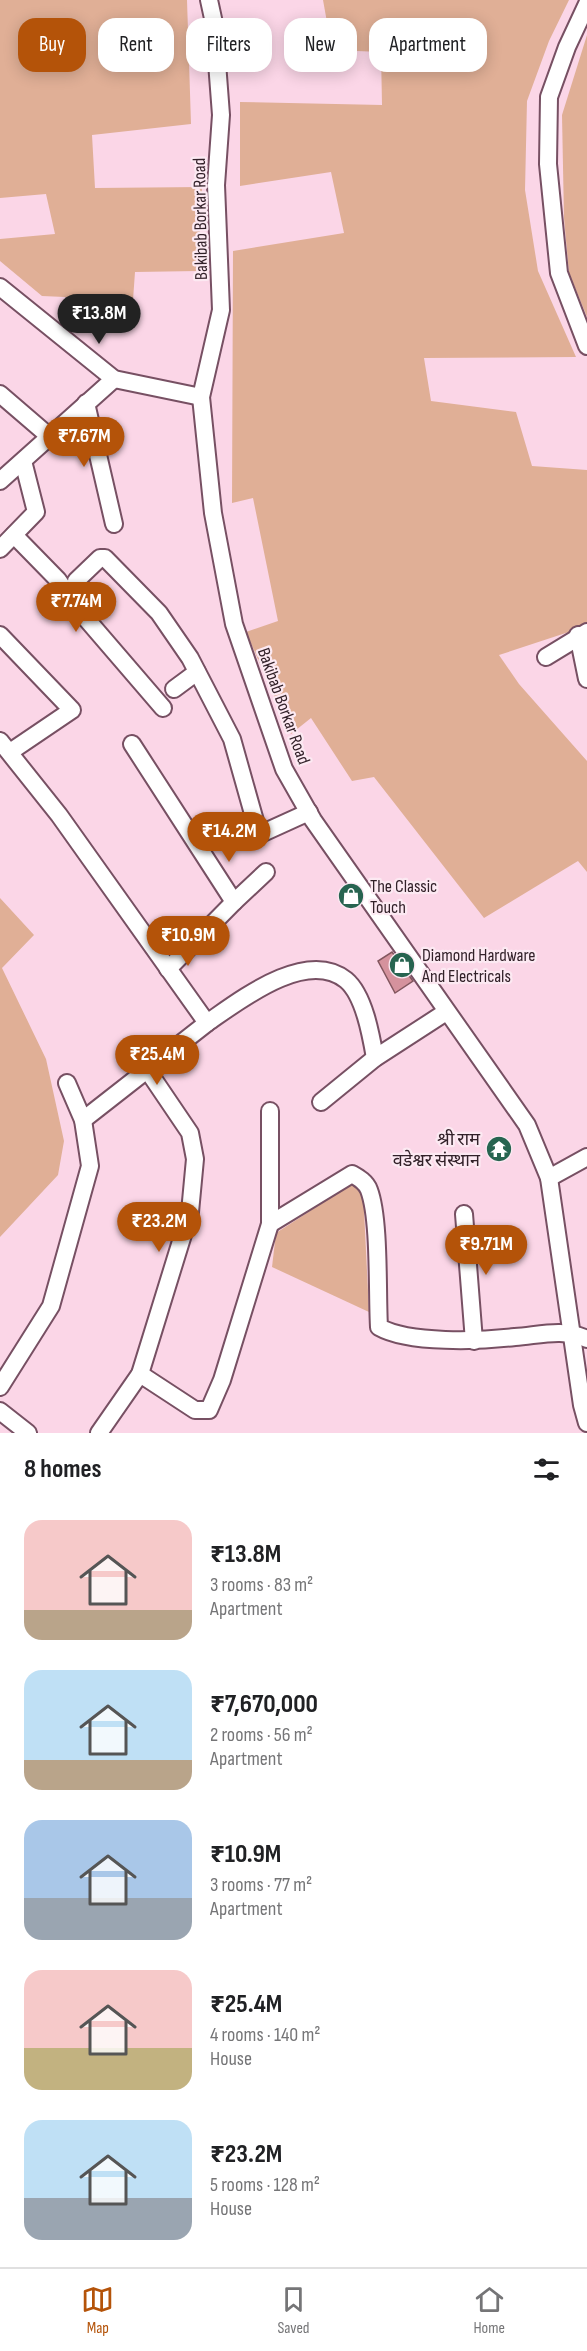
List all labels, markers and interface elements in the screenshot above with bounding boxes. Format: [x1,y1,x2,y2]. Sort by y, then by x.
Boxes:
chip: Buy [18,18,86,72]
chip: Rent [98,18,174,72]
chip: Filters [186,18,272,72]
chip: New [284,18,357,72]
chip: Apartment [369,18,487,72]
street label: Bakibab Borkar Road [189,158,212,280]
pin: ₹13.8M [50,294,148,345]
text: ₹13.8M [72,301,126,325]
pin: ₹7.67M [35,417,133,468]
text: ₹7.67M [57,424,111,448]
pin: ₹7.74M [27,582,125,633]
text: ₹7.74M [50,589,102,613]
street label: Bakibab Borkar Road [253,645,314,767]
pin: ₹14.2M [180,812,278,863]
text: ₹14.2M [201,819,257,843]
place label: The Classic Touch [370,876,437,918]
shop icon: The Classic Touch [336,881,366,911]
pin: ₹10.9M [139,916,237,967]
text: ₹10.9M [161,923,215,947]
place label: Diamond Hardware And Electricals [421,945,536,987]
shop icon: Diamond Hardware And Electricals [387,950,417,980]
pin: ₹25.4M [108,1035,206,1086]
text: ₹25.4M [129,1042,185,1066]
place label: श्री राम वडेश्वर संस्थान [393,1129,481,1171]
temple icon: श्री राम वडेश्वर संस्थान [484,1134,514,1164]
pin: ₹23.2M [110,1202,208,1253]
text: ₹23.2M [131,1209,187,1233]
pin: ₹9.71M [437,1225,535,1276]
text: ₹9.71M [459,1232,513,1256]
icon: filters [530,1453,563,1486]
text: 8 homes [24,1454,102,1485]
text: ₹13.8M [210,1539,281,1570]
icon: home [72,1544,144,1616]
text: 3 rooms · 83 m² [210,1573,313,1597]
text: Apartment [210,1597,283,1621]
text: ₹7,670,000 [210,1689,318,1720]
icon: home [72,1694,144,1766]
text: 2 rooms · 56 m² [210,1723,313,1747]
text: Apartment [210,1747,283,1771]
text: ₹10.9M [210,1839,281,1870]
icon: home [72,1844,144,1916]
text: 3 rooms · 77 m² [210,1873,312,1897]
text: Apartment [210,1897,283,1921]
text: ₹25.4M [210,1989,282,2020]
icon: home [72,1994,144,2066]
text: 4 rooms · 140 m² [210,2023,320,2047]
text: House [210,2047,252,2071]
text: ₹23.2M [210,2139,282,2170]
icon: home [72,2144,144,2216]
text: 5 rooms · 128 m² [210,2173,320,2197]
text: House [210,2197,252,2221]
tab: Map [81,2283,114,2338]
tab: Saved [277,2283,310,2338]
tab: Home [473,2283,506,2338]

